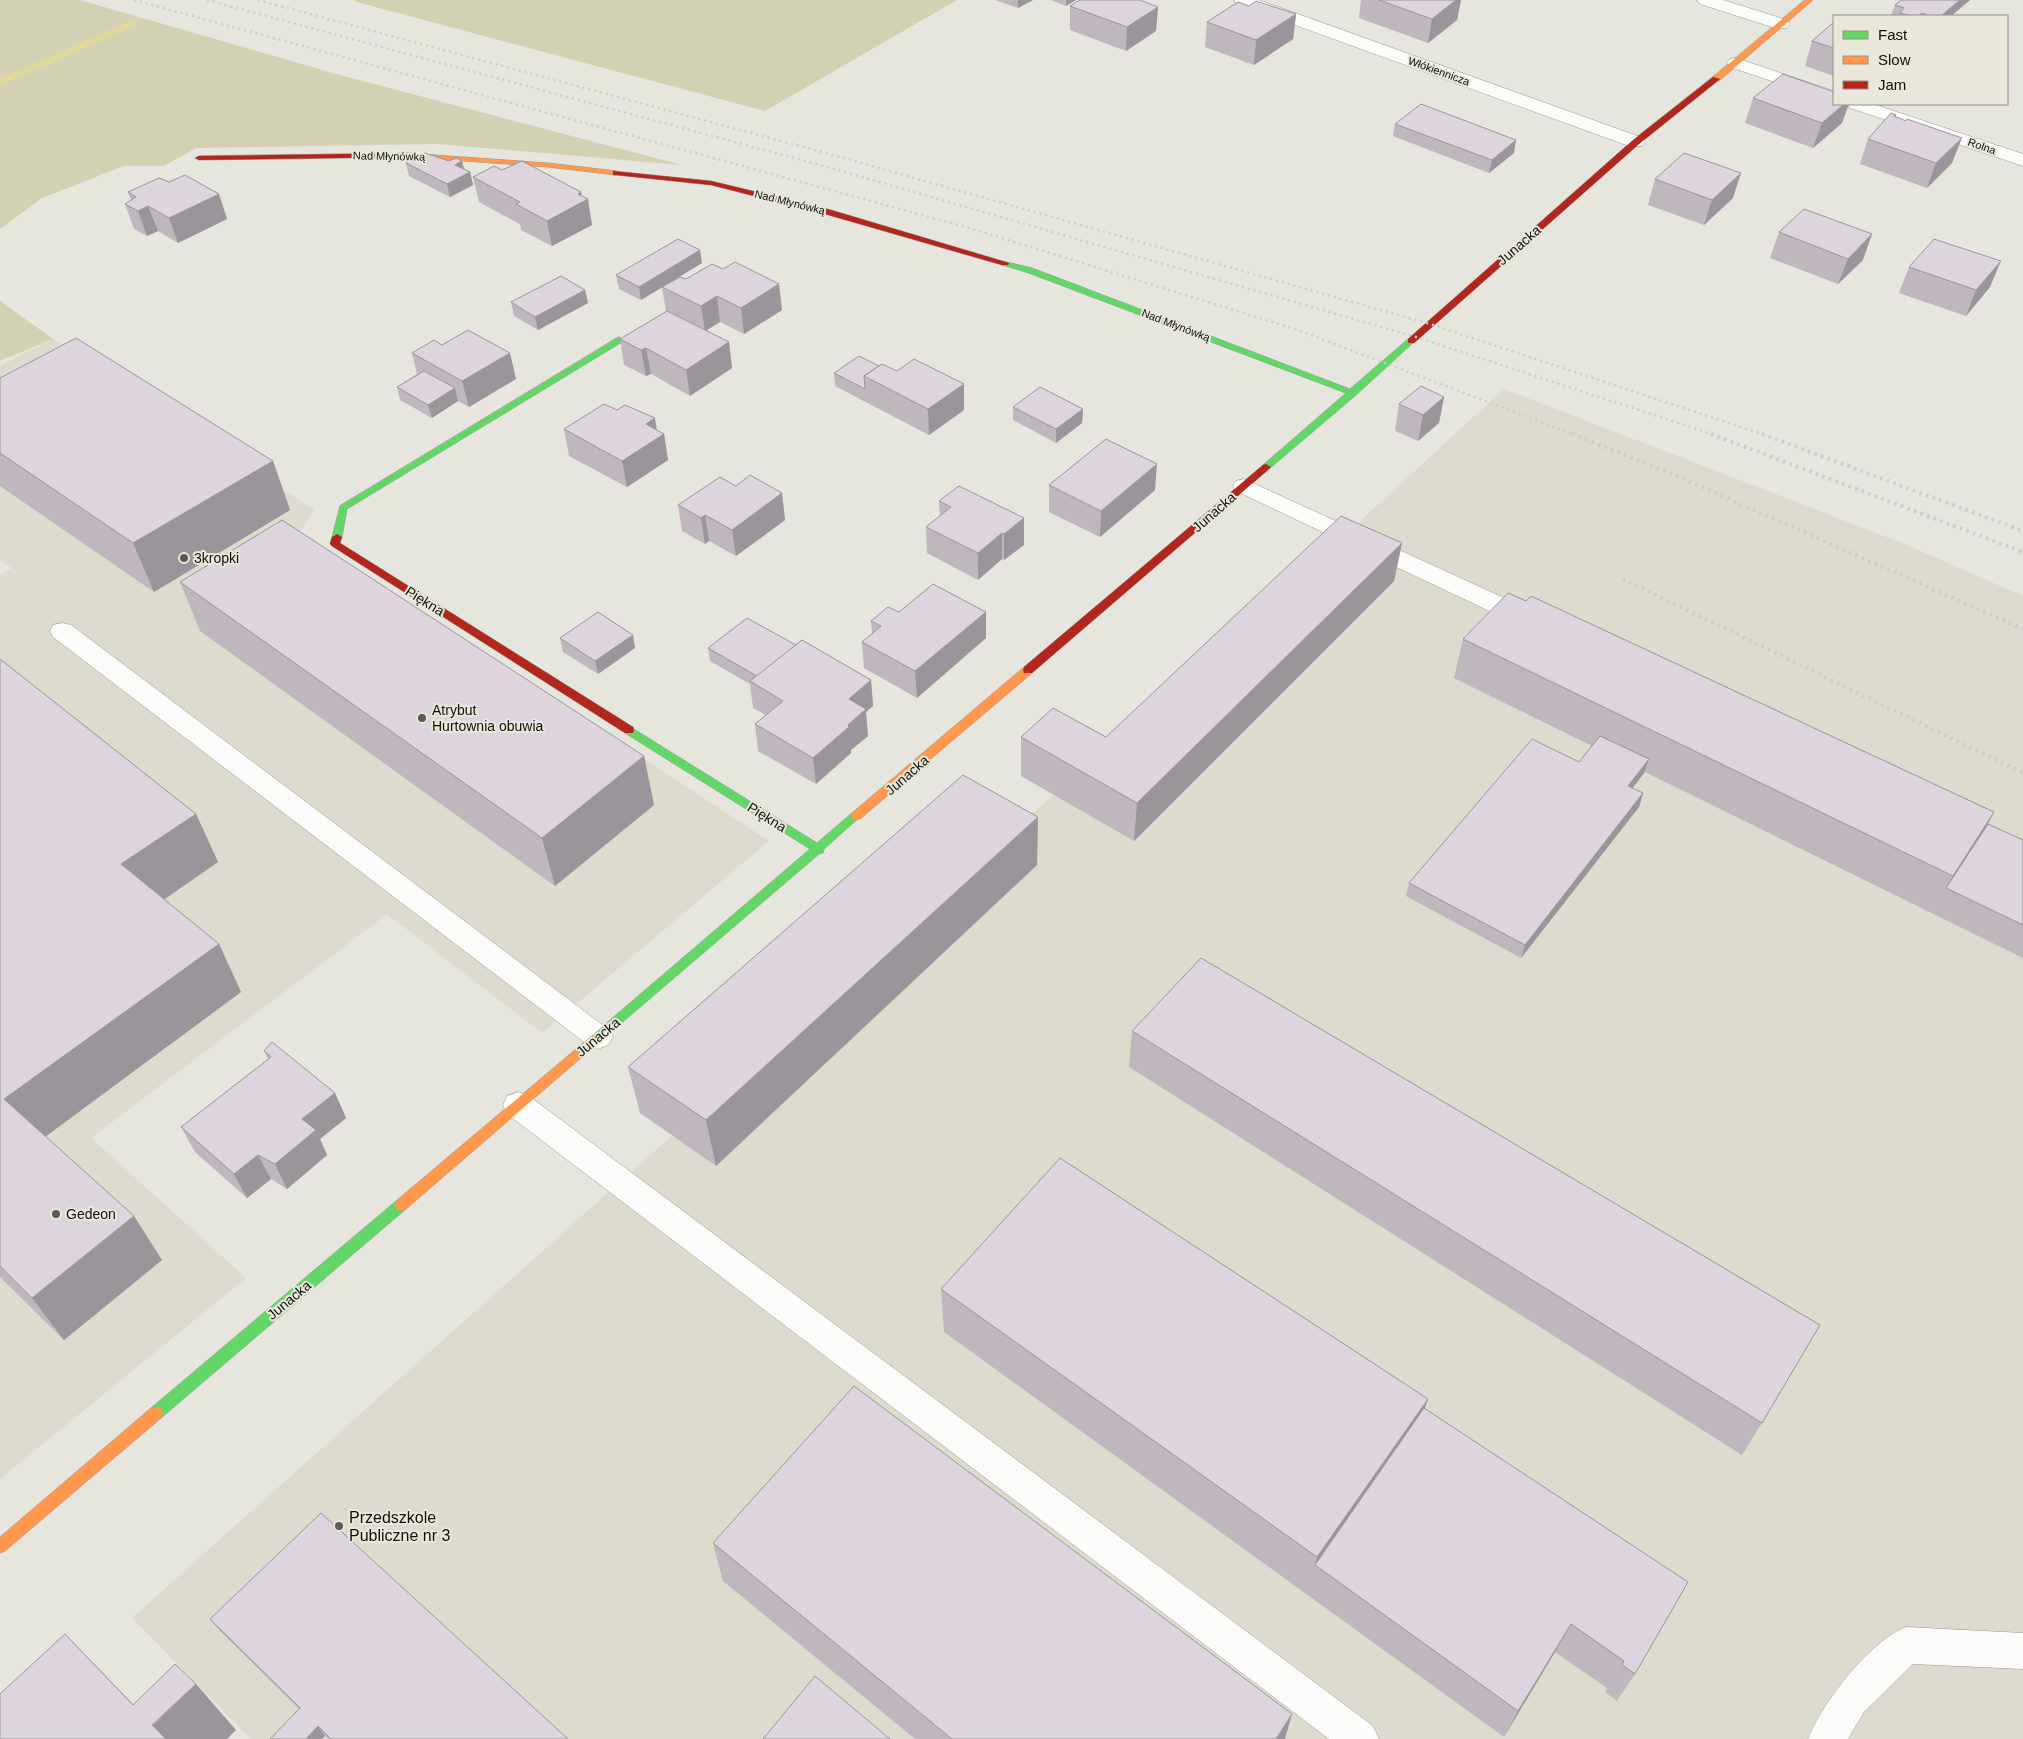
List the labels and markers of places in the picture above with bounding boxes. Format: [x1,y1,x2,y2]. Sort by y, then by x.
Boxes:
place label: 3kropki [194,550,239,566]
marker: 3kropki [178,552,190,564]
place label: Atrybut Hurtownia obuwia [432,702,543,734]
marker: Atrybut Hurtownia obuwia [416,712,428,724]
place label: Gedeon [66,1206,116,1222]
marker: Gedeon [50,1208,62,1220]
place label: Przedszkole Publiczne nr 3 [349,1509,450,1544]
marker: Przedszkole Publiczne nr 3 [333,1520,345,1532]

